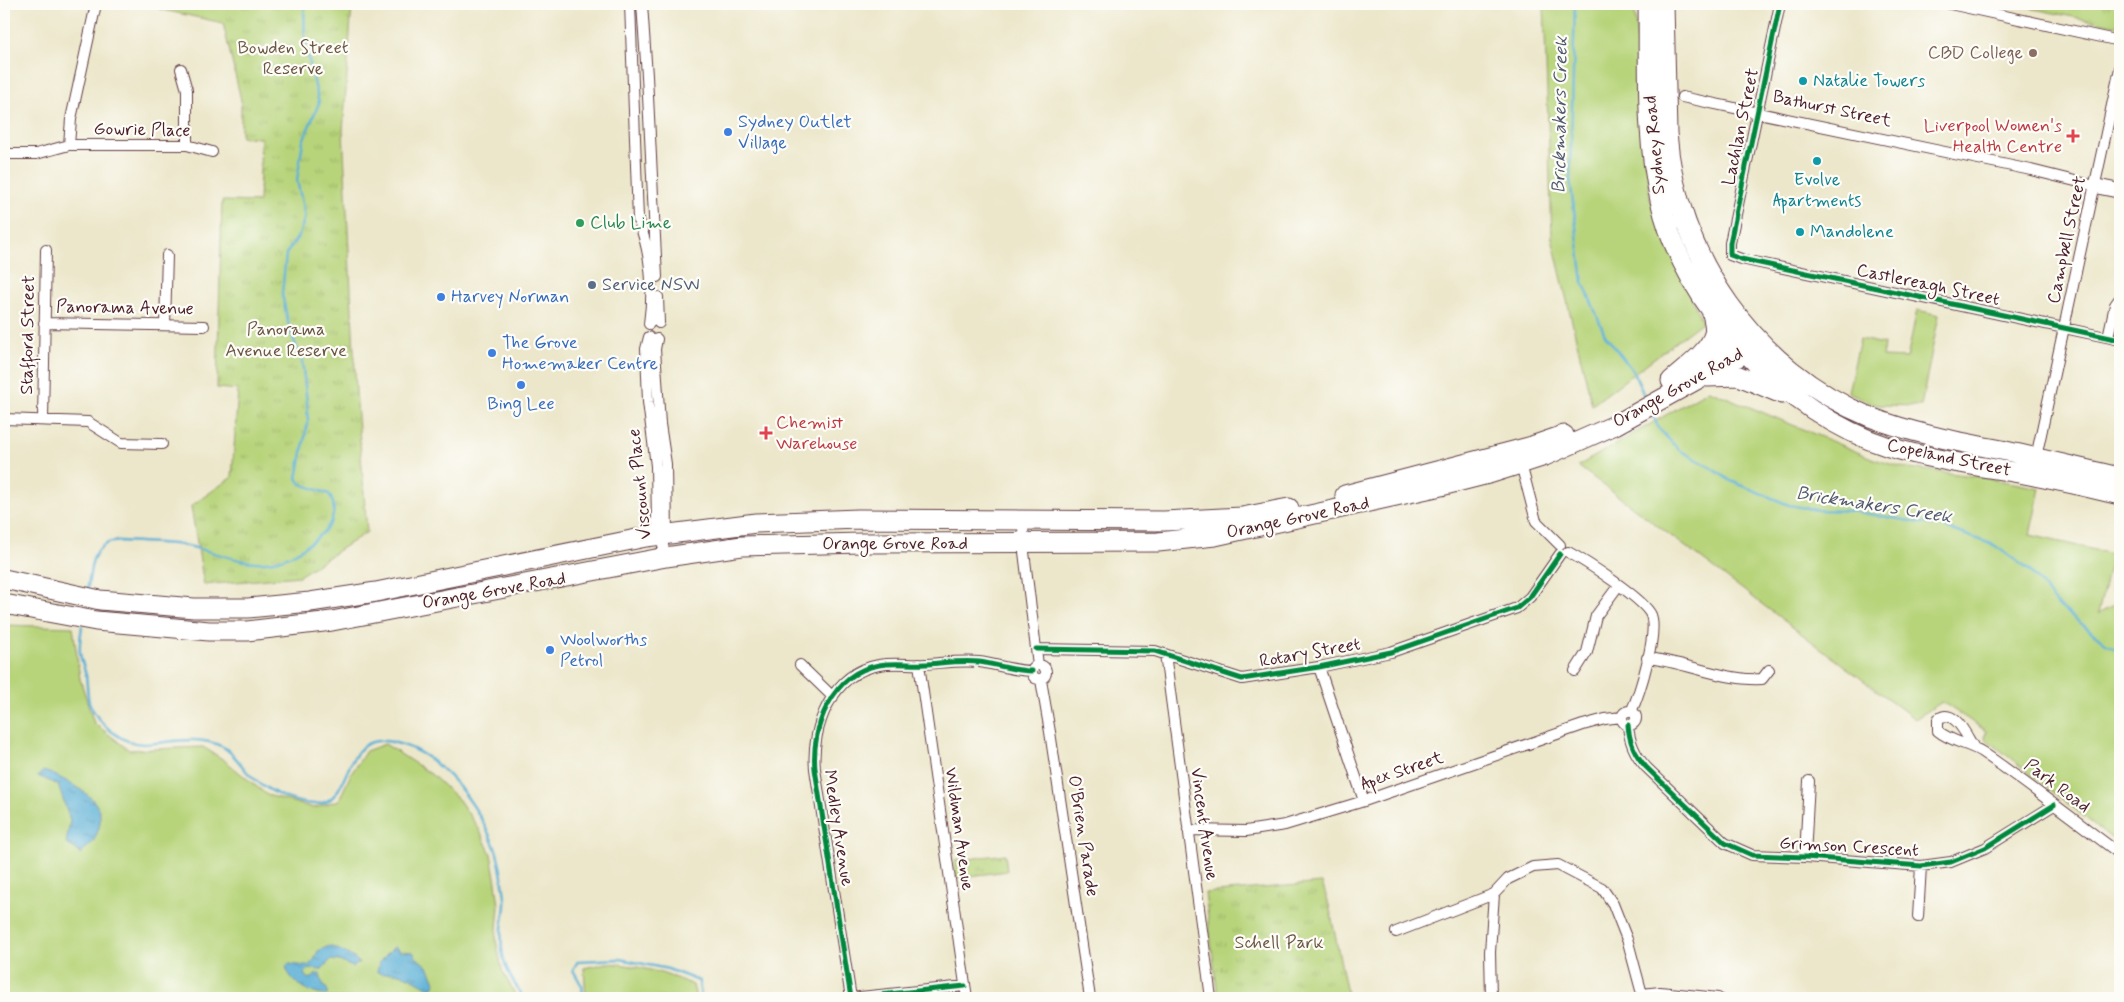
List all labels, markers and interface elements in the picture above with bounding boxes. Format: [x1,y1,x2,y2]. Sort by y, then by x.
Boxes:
water label: Brickmakers Creek [1546,35,1574,194]
park label: Bowden Street Reserve [237,36,349,81]
place label: CBD College [1928,41,2023,65]
marker: CBD College [2027,47,2039,59]
street label: Lachlan Street [1717,66,1765,188]
place label: Natalie Towers [1813,69,1925,93]
marker: Natalie Towers [1797,75,1809,87]
street label: Bathurst Street [1770,85,1894,133]
street label: Sydney Road [1639,95,1671,195]
place label: Sydney Outlet Village [738,110,852,155]
place label: Liverpool Women's Health Centre [1924,114,2062,159]
street label: Gowrie Place [93,117,191,143]
marker: Sydney Outlet Village [722,126,734,138]
marker: Liverpool Women's Health Centre [2066,129,2080,143]
marker: Evolve Apartments [1811,155,1823,167]
place label: Evolve Apartments [1773,168,1861,214]
street label: Campbell Street [2042,174,2092,306]
place label: Club Lime [590,211,671,235]
marker: Club Lime [574,217,586,229]
place label: Mandolene [1810,220,1894,244]
marker: Mandolene [1794,226,1806,238]
street label: Castlereagh Street [1854,258,2002,313]
place label: Service NSW [602,273,700,297]
street label: Stafford Street [15,275,43,395]
marker: Service NSW [586,279,598,291]
place label: Harvey Norman [451,285,569,309]
marker: Harvey Norman [435,291,447,303]
street label: Panorama Avenue [56,295,194,321]
park label: Panorama Avenue Reserve [225,318,347,363]
place label: The Grove Homemaker Centre [502,331,658,376]
street label: Orange Grove Road [1608,342,1748,435]
marker: The Grove Homemaker Centre [486,347,498,359]
marker: Bing Lee [515,379,527,391]
place label: Bing Lee [487,392,555,417]
place label: Chemist Warehouse [776,411,857,456]
marker: Chemist Warehouse [760,427,772,439]
street label: Viscount Place [622,428,658,540]
street label: Copeland Street [1885,433,2013,483]
water label: Brickmakers Creek [1795,480,1955,530]
street label: Orange Grove Road [1224,491,1372,546]
street label: Orange Grove Road [822,532,968,557]
street label: Orange Grove Road [420,567,568,616]
place label: Woolworths Petrol [560,628,647,673]
street label: Rotary Street [1258,632,1363,674]
marker: Woolworths Petrol [544,644,556,656]
street label: Apex Street [1357,745,1447,797]
street label: Park Road [2019,753,2095,819]
street label: Wildman Avenue [938,766,980,892]
street label: Vincent Avenue [1184,766,1224,882]
street label: Medley Avenue [817,768,859,888]
street label: O'Brien Parade [1062,774,1104,898]
street label: Grimson Crescent [1779,831,1920,863]
park label: Schell Park [1234,931,1324,955]

